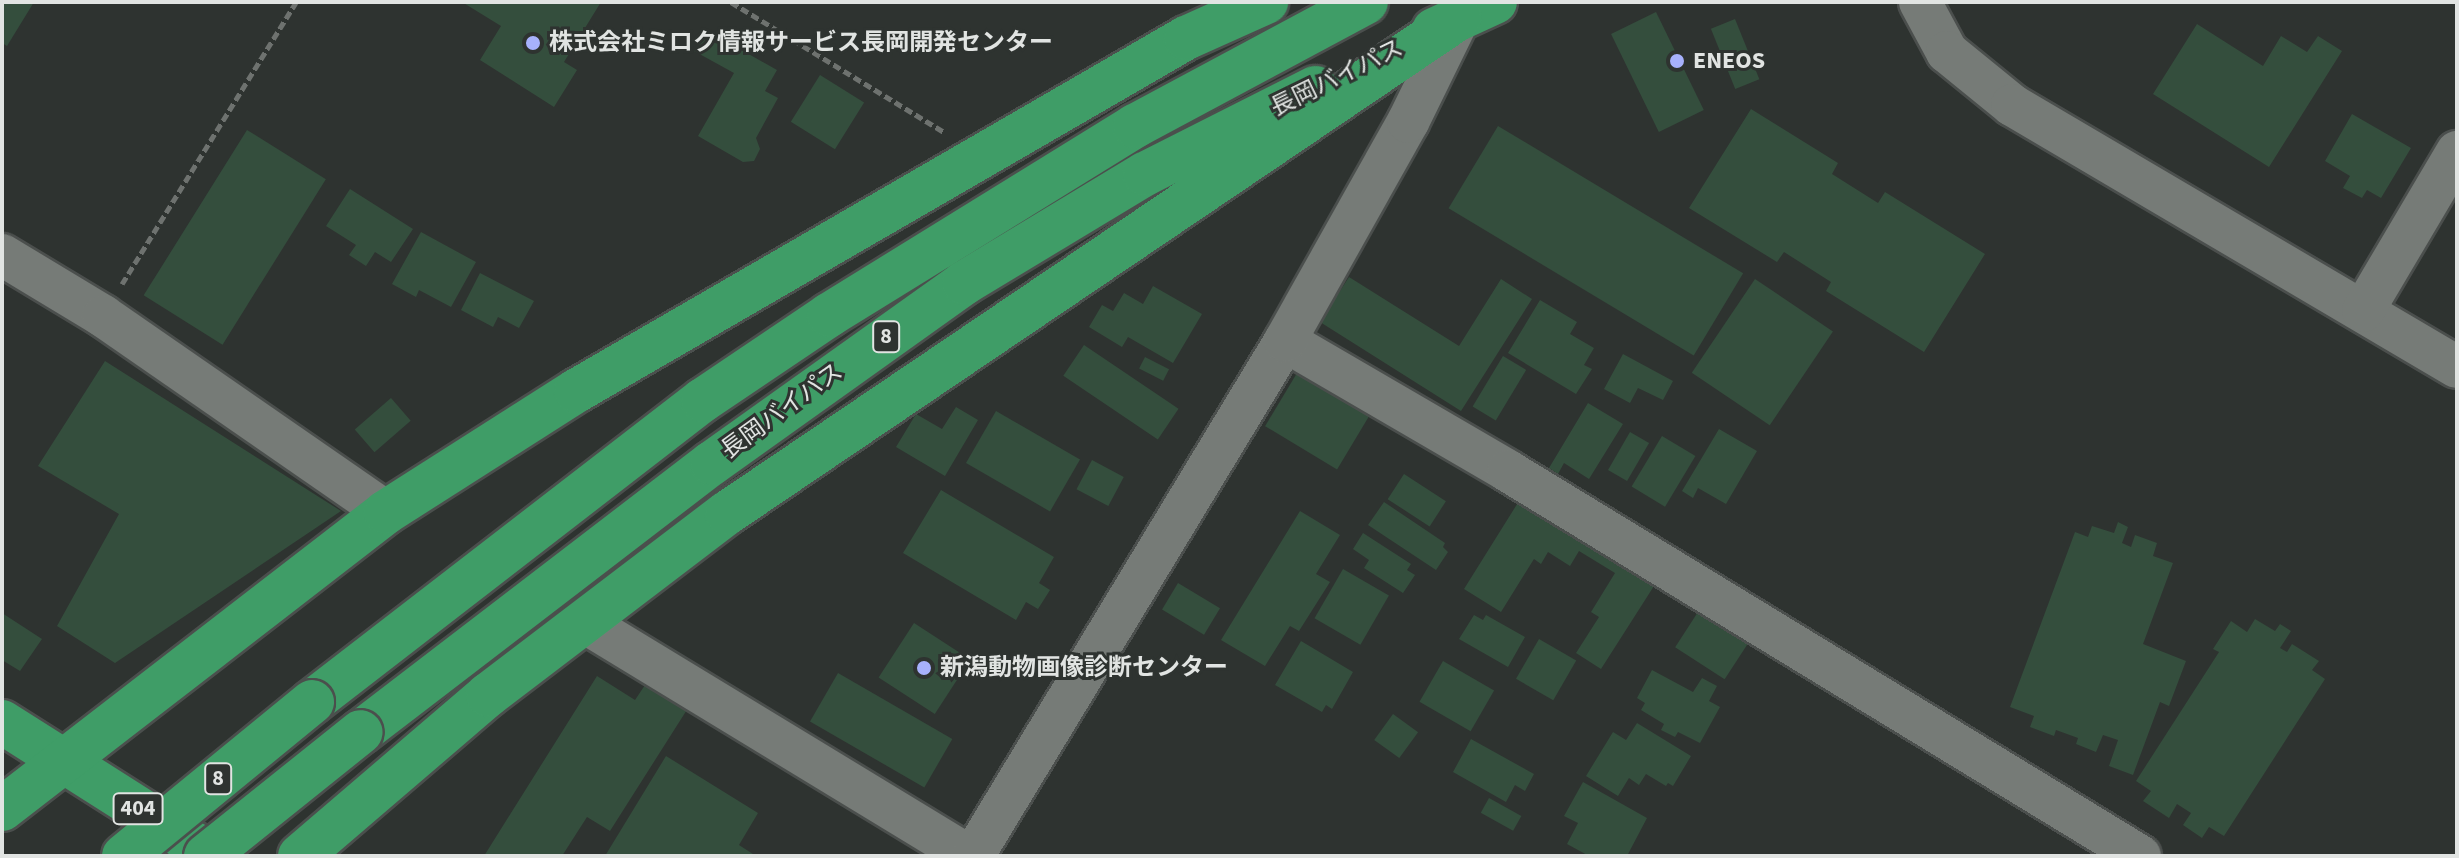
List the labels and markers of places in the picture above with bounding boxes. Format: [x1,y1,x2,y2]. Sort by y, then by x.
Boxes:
place label: 株式会社ミロク情報サービス長岡開発センター [549,29,1053,57]
marker: 株式会社ミロク情報サービス長岡開発センター [524,34,542,52]
place label: ENEOS [1693,47,1765,75]
marker: ENEOS [1668,52,1686,70]
place label: 新潟動物画像診断センター [940,654,1228,682]
marker: 新潟動物画像診断センター [915,659,933,677]

